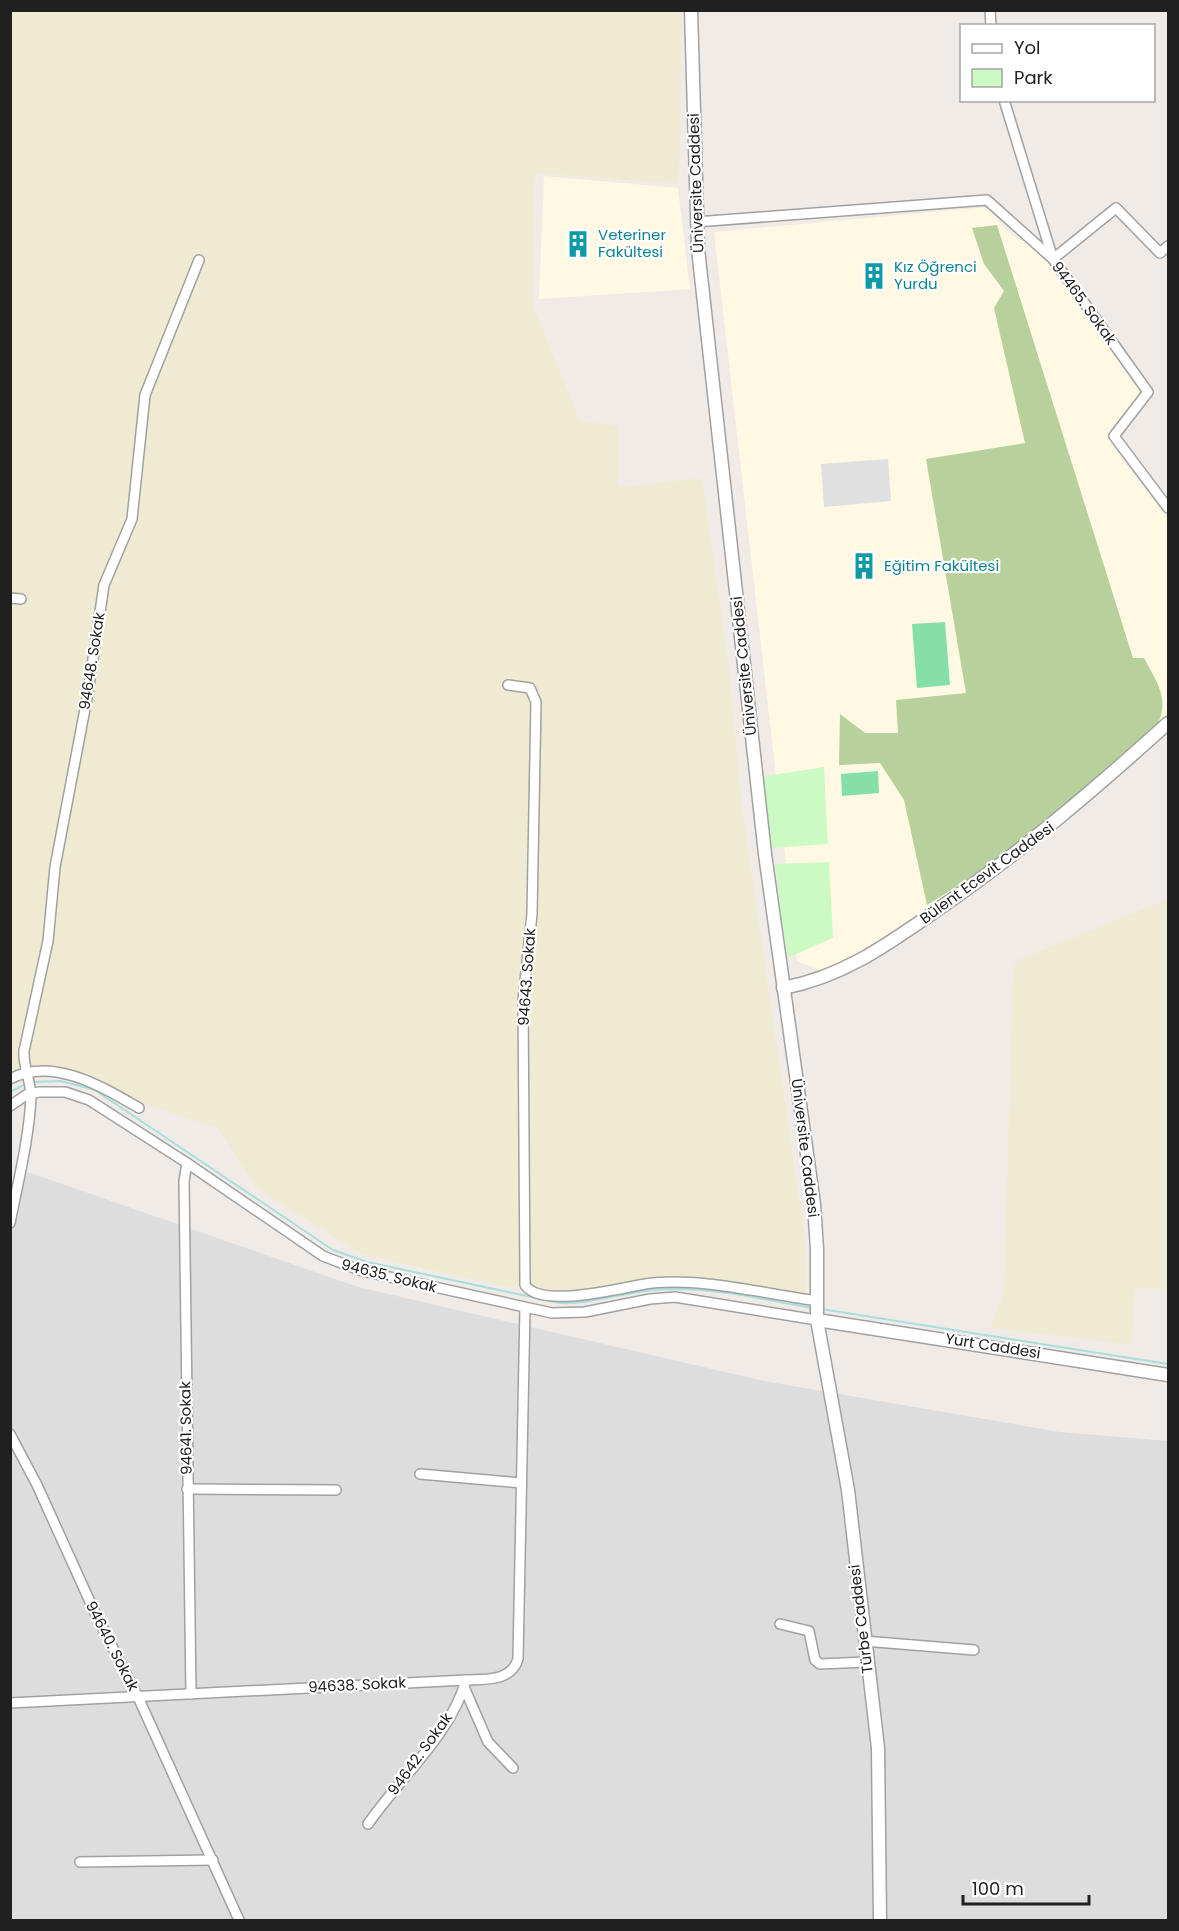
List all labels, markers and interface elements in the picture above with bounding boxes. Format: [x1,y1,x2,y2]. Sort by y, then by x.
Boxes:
legend [960,24,1155,102]
text: Yol [1014,35,1040,60]
text: Park [1014,65,1053,90]
street label: Üniversite Caddesi [683,113,708,253]
place label: Veteriner Fakültesi [598,224,666,262]
building icon: Veteriner Fakültesi [563,229,593,259]
place label: Kız Öğrenci Yurdu [894,256,977,294]
street label: 94465. Sokak [1047,257,1122,349]
building icon: Kız Öğrenci Yurdu [859,261,889,291]
building icon: Eğitim Fakültesi [849,551,879,581]
place label: Eğitim Fakültesi [884,555,999,576]
street label: Üniversite Caddesi [726,595,761,737]
street label: 94648. Sokak [73,610,110,711]
street label: Bülent Ecevit Caddesi [915,817,1058,929]
street label: 94643. Sokak [513,927,540,1027]
street label: Üniversite Caddesi [787,1077,824,1219]
street label: 94635. Sokak [339,1253,439,1298]
street label: Yurt Caddesi [944,1328,1042,1363]
street label: 94641. Sokak [174,1381,197,1475]
street label: Türbe Caddesi [843,1563,878,1675]
street label: 94640. Sokak [81,1597,144,1695]
street label: 94638. Sokak [308,1671,407,1698]
street label: 94642. Sokak [382,1708,457,1799]
scale bar [963,1868,1089,1906]
text: 100 m [972,1876,1024,1901]

